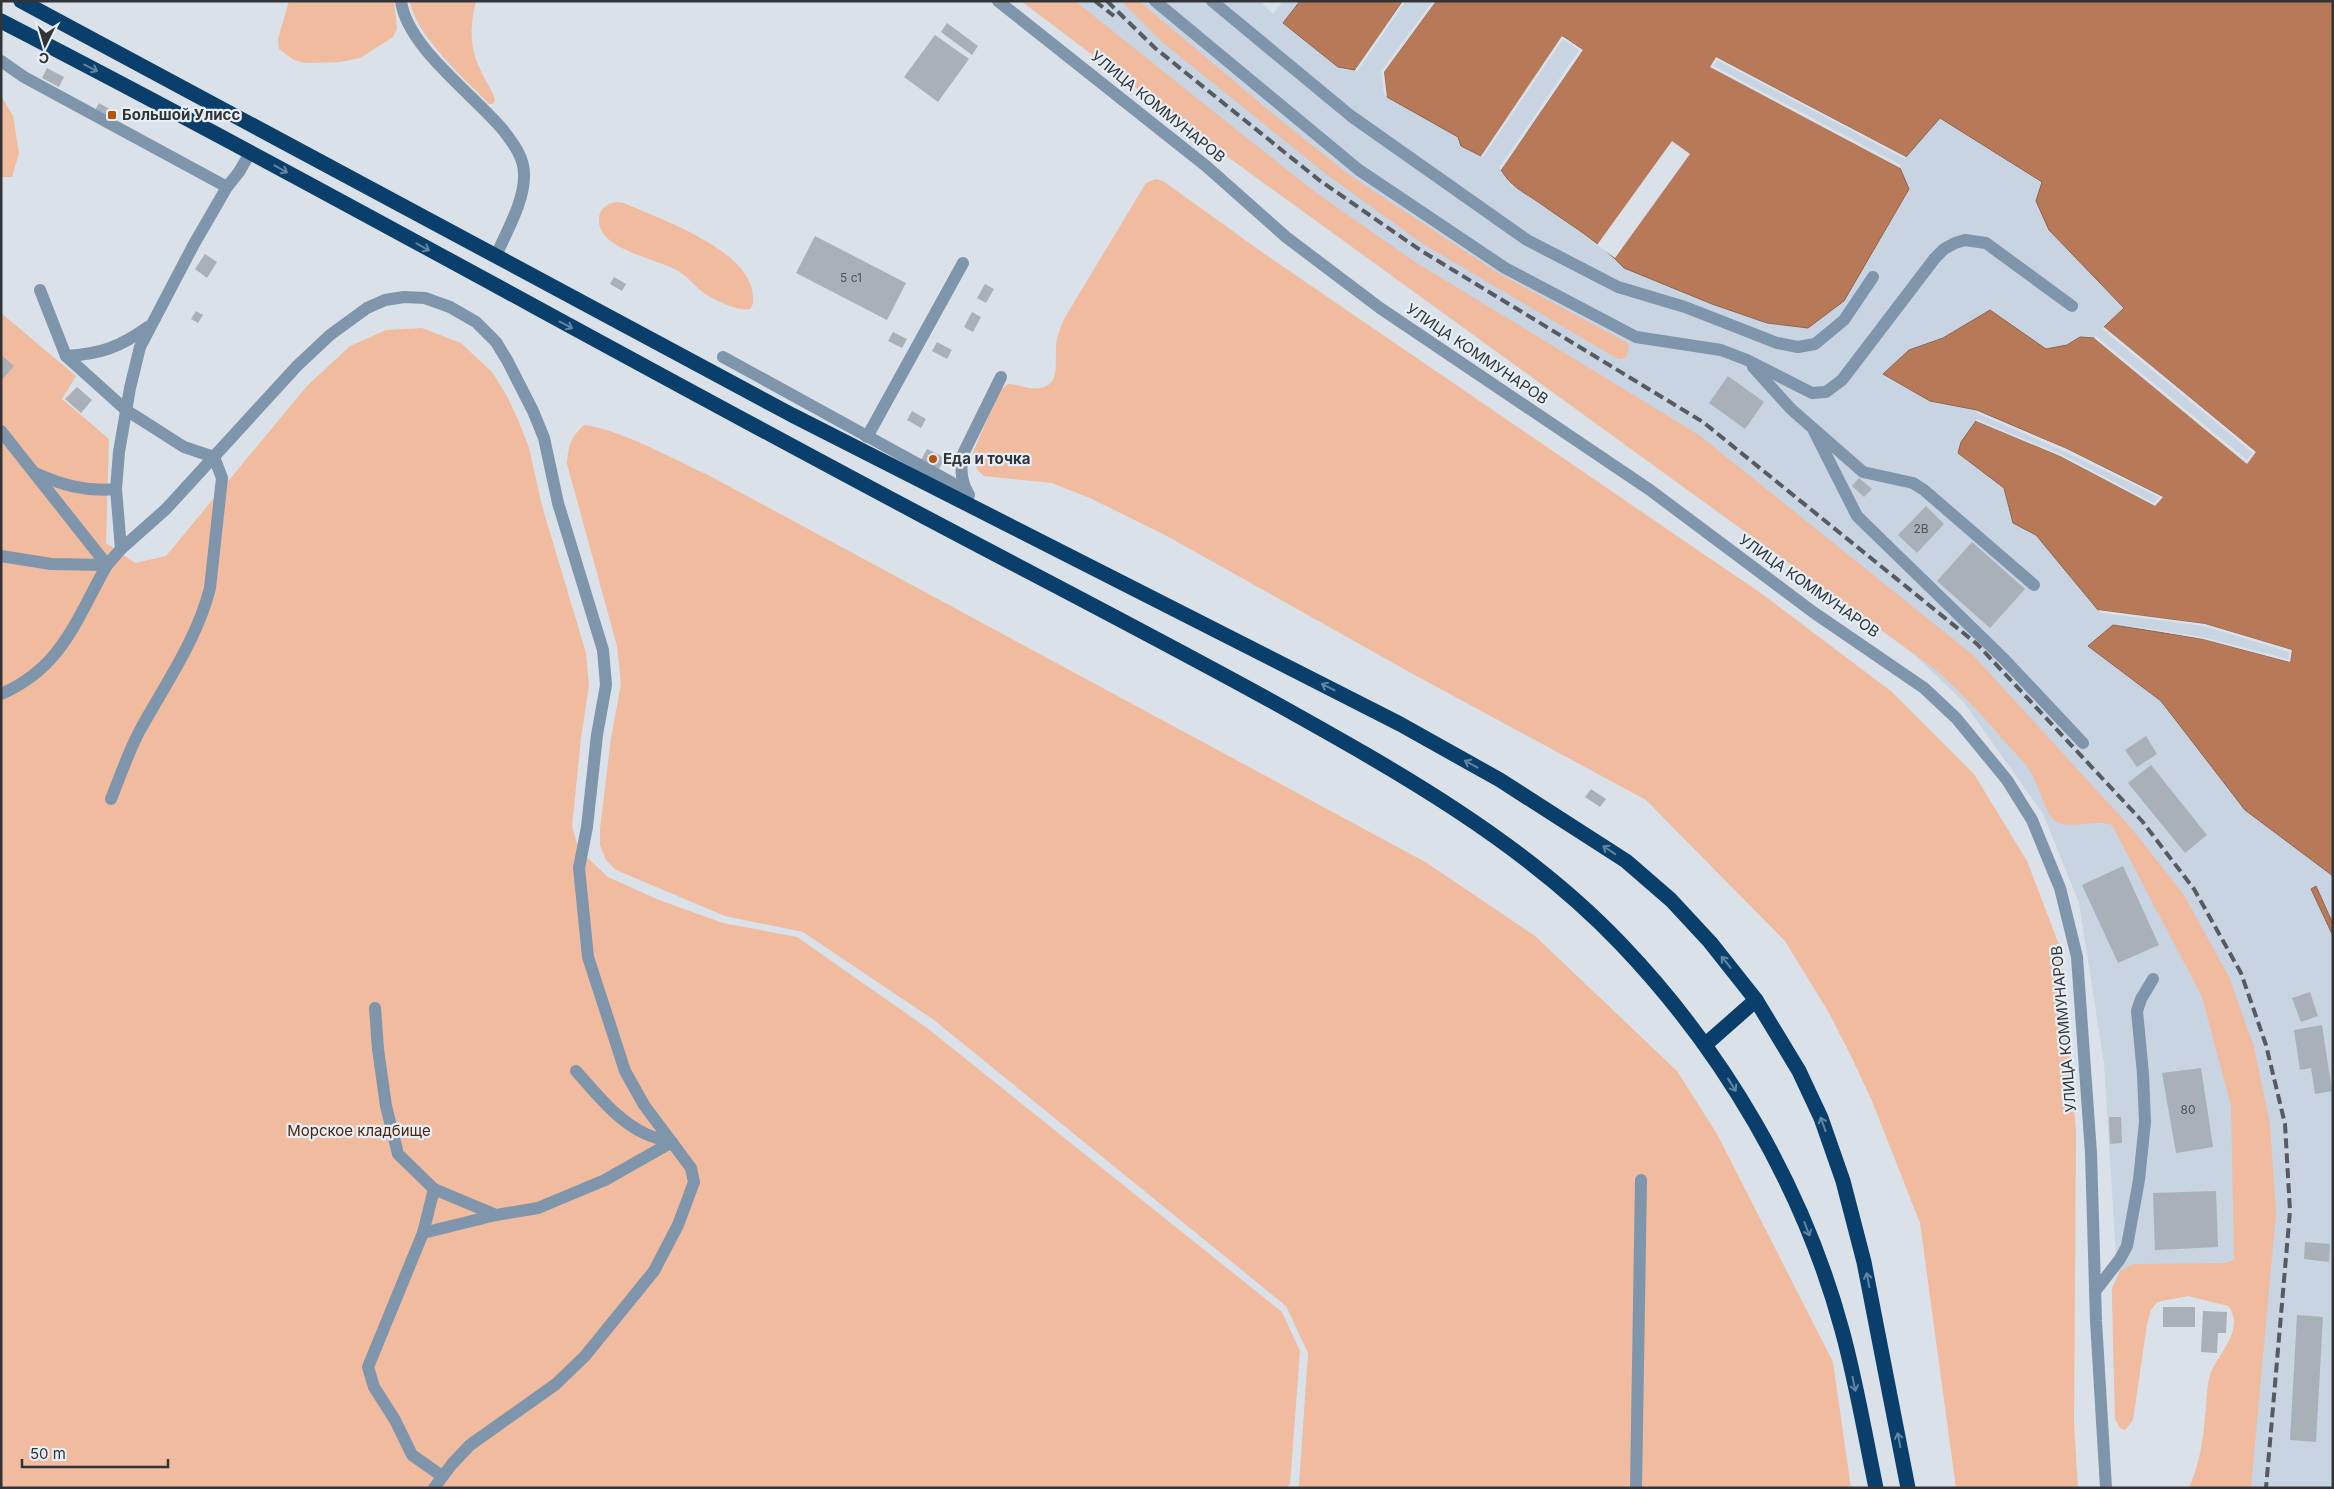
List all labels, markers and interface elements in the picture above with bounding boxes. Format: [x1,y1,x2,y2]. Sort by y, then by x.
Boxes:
north arrow [20,20,70,70]
street label: УЛИЦА КОММУНАРОВ [1087,47,1229,167]
text: С [38,50,50,67]
one-way arrow [84,63,99,73]
place label: Большой Улисс [122,105,240,124]
marker: Большой Улисс [106,109,118,121]
one-way arrow [273,165,287,175]
one-way arrow [416,242,431,252]
house number: 5 с1 [840,270,862,285]
street label: УЛИЦА КОММУНАРОВ [1403,299,1552,408]
one-way arrow [558,321,573,330]
place label: Еда и точка [943,449,1030,468]
marker: Еда и точка [927,453,939,465]
house number: 2В [1913,521,1929,536]
street label: УЛИЦА КОММУНАРОВ [1735,530,1883,641]
one-way arrow [1321,682,1336,691]
one-way arrow [1465,758,1479,768]
one-way arrow [1602,845,1616,855]
street label: УЛИЦА КОММУНАРОВ [2047,945,2080,1113]
one-way arrow [1720,956,1731,969]
one-way arrow [1727,1077,1737,1091]
house number: 80 [2181,1102,2196,1117]
one-way arrow [1818,1117,1827,1133]
park label: Морское кладбище [287,1121,431,1140]
one-way arrow [1803,1220,1812,1236]
one-way arrow [1863,1273,1872,1289]
one-way arrow [1850,1375,1859,1391]
one-way arrow [1894,1432,1903,1448]
scale bar [22,1436,169,1468]
text: 50 m [30,1444,66,1463]

